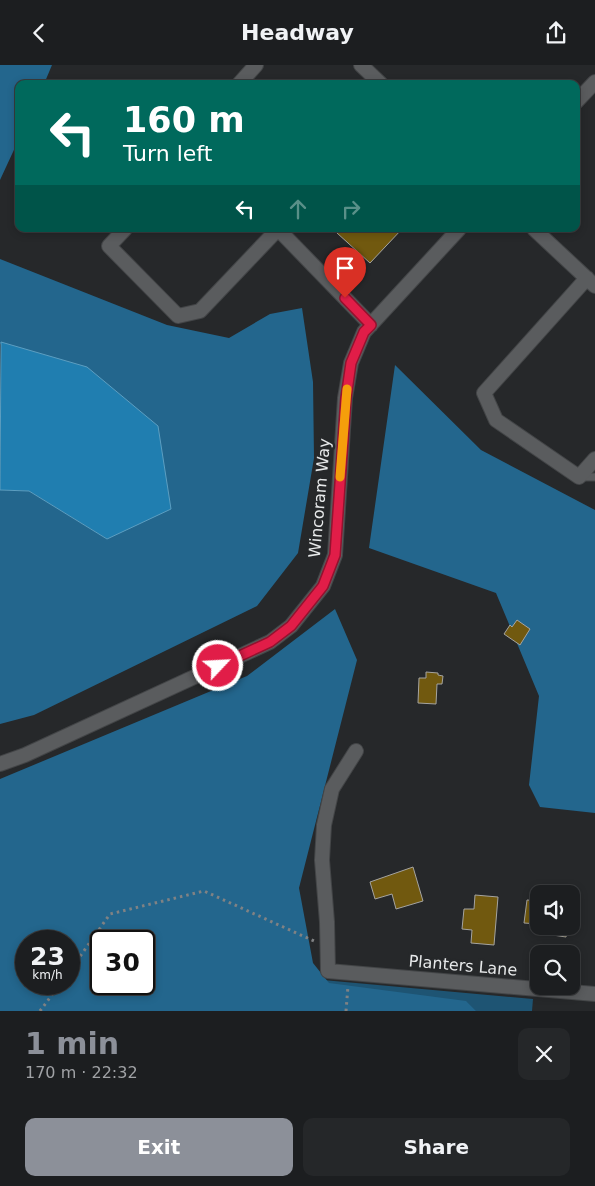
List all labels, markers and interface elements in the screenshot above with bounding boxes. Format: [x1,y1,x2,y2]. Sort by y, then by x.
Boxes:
icon: back [25,19,53,47]
icon: share [542,19,570,47]
text: Headway [241,20,354,45]
icon: left [40,100,105,165]
text: 160 m [123,100,245,140]
text: Turn left [123,141,212,166]
icon: left [231,195,259,223]
icon: ahead [284,195,312,223]
icon: right [337,195,365,223]
pin [324,247,366,298]
icon: arrive [331,254,359,282]
street label: Wincoram Way [305,438,334,559]
position arrow [191,639,243,691]
map controls [530,885,580,995]
button: sound [530,885,580,935]
speed limit sign: 30 [90,930,155,995]
text: 23 [30,942,65,971]
button: search [530,945,580,995]
street label: Planters Lane [408,951,518,980]
text: km/h [32,968,63,982]
text: 1 min [25,1026,119,1061]
button: close [518,1028,570,1080]
text: 170 m · 22:32 [25,1063,138,1082]
button: Exit [25,1118,293,1176]
button: Share [303,1118,570,1176]

